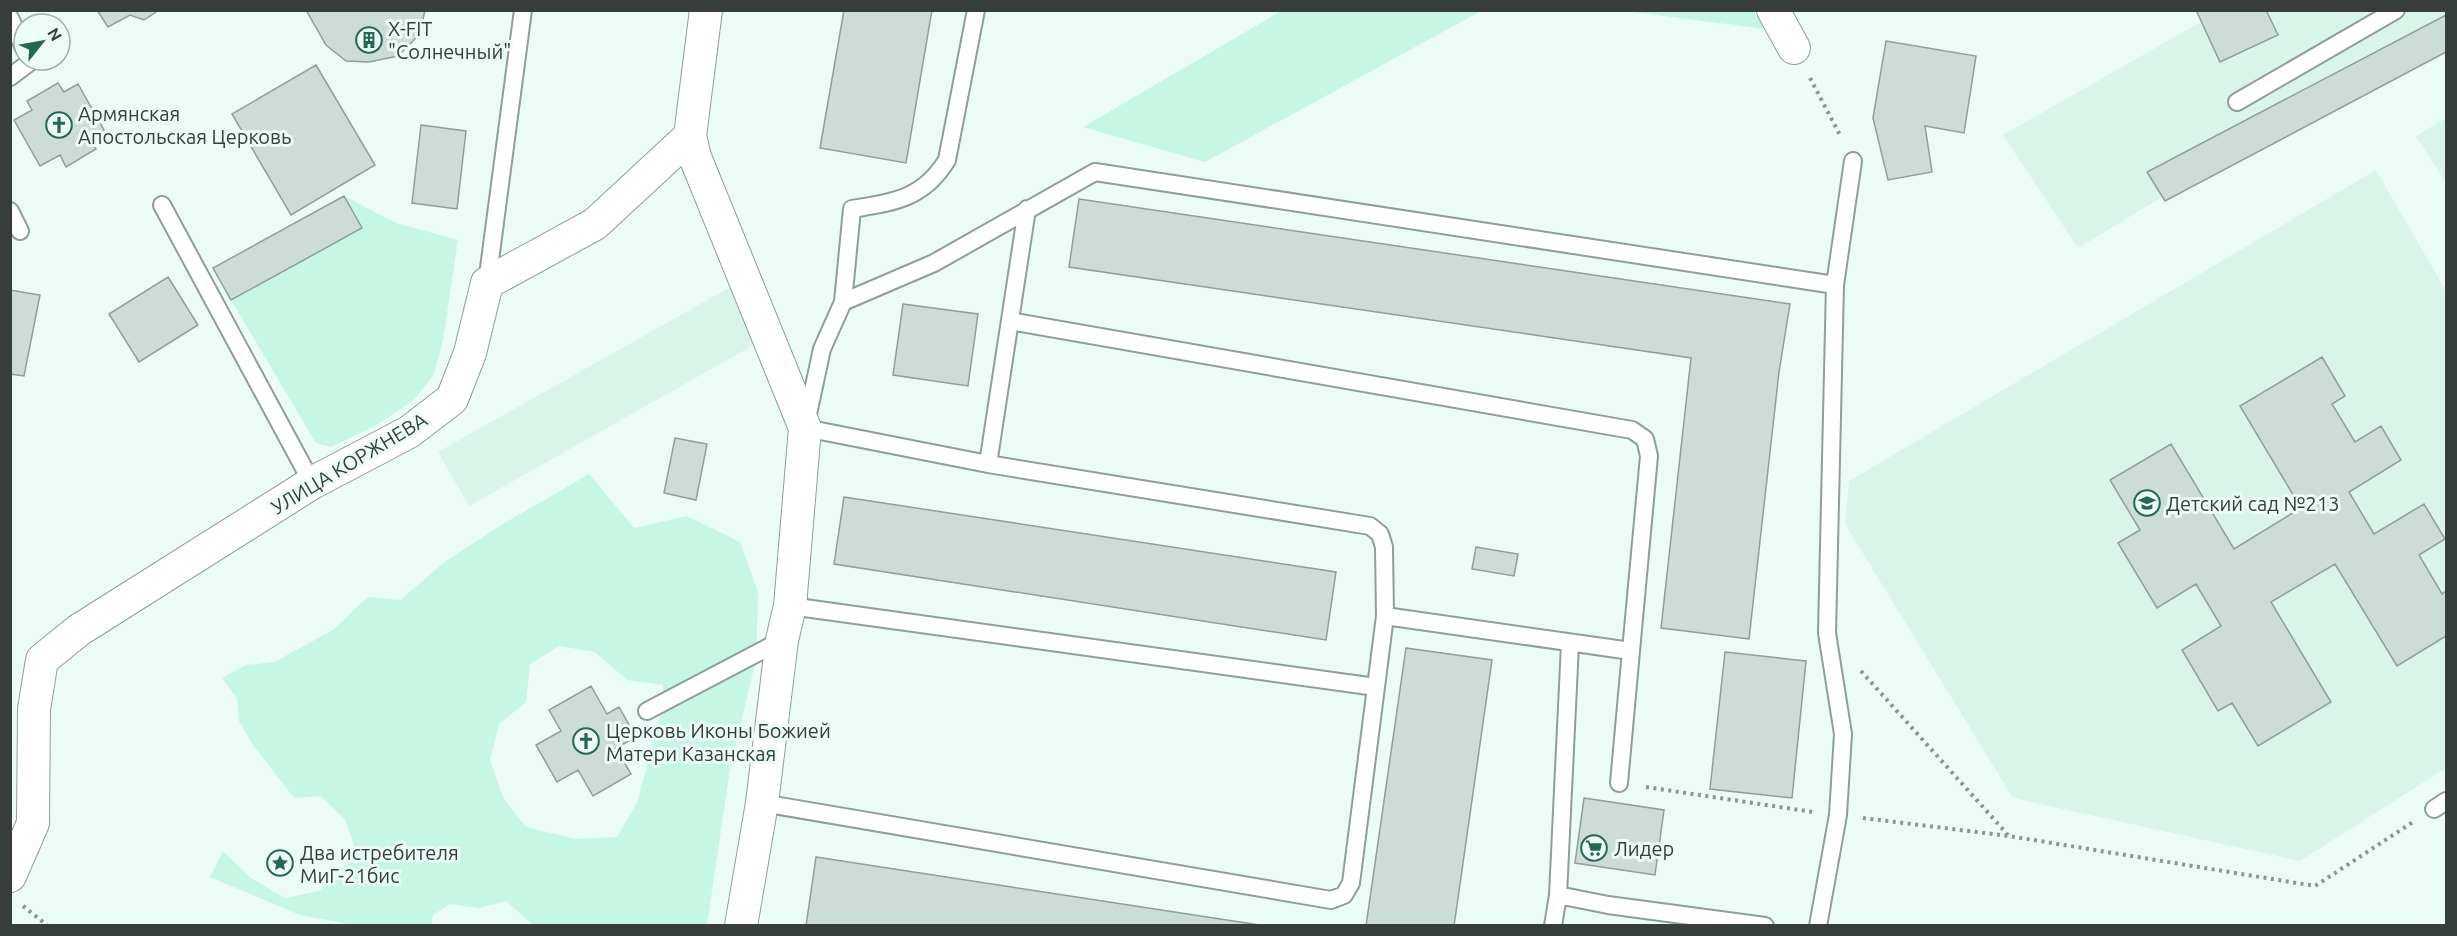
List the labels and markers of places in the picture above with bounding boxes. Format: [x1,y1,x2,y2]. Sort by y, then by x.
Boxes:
place label: X-FIT "Солнечный" [388,17,511,63]
building icon: X-FIT "Солнечный" [354,25,384,55]
place label: Армянская Апостольская Церковь [78,102,291,148]
church icon: Армянская Апостольская Церковь [44,110,74,140]
school or university icon: Детский сад №213 [2132,488,2162,518]
place label: Детский сад №213 [2166,492,2339,515]
place label: Церковь Иконы Божией Матери Казанская [606,719,831,765]
church icon: Церковь Иконы Божией Матери Казанская [571,726,601,756]
supermarket icon: Лидер [1579,833,1609,863]
place label: Лидер [1614,837,1674,860]
place label: Два истребителя МиГ-21бис [300,841,459,887]
place icon: Два истребителя МиГ-21бис [265,848,295,878]

